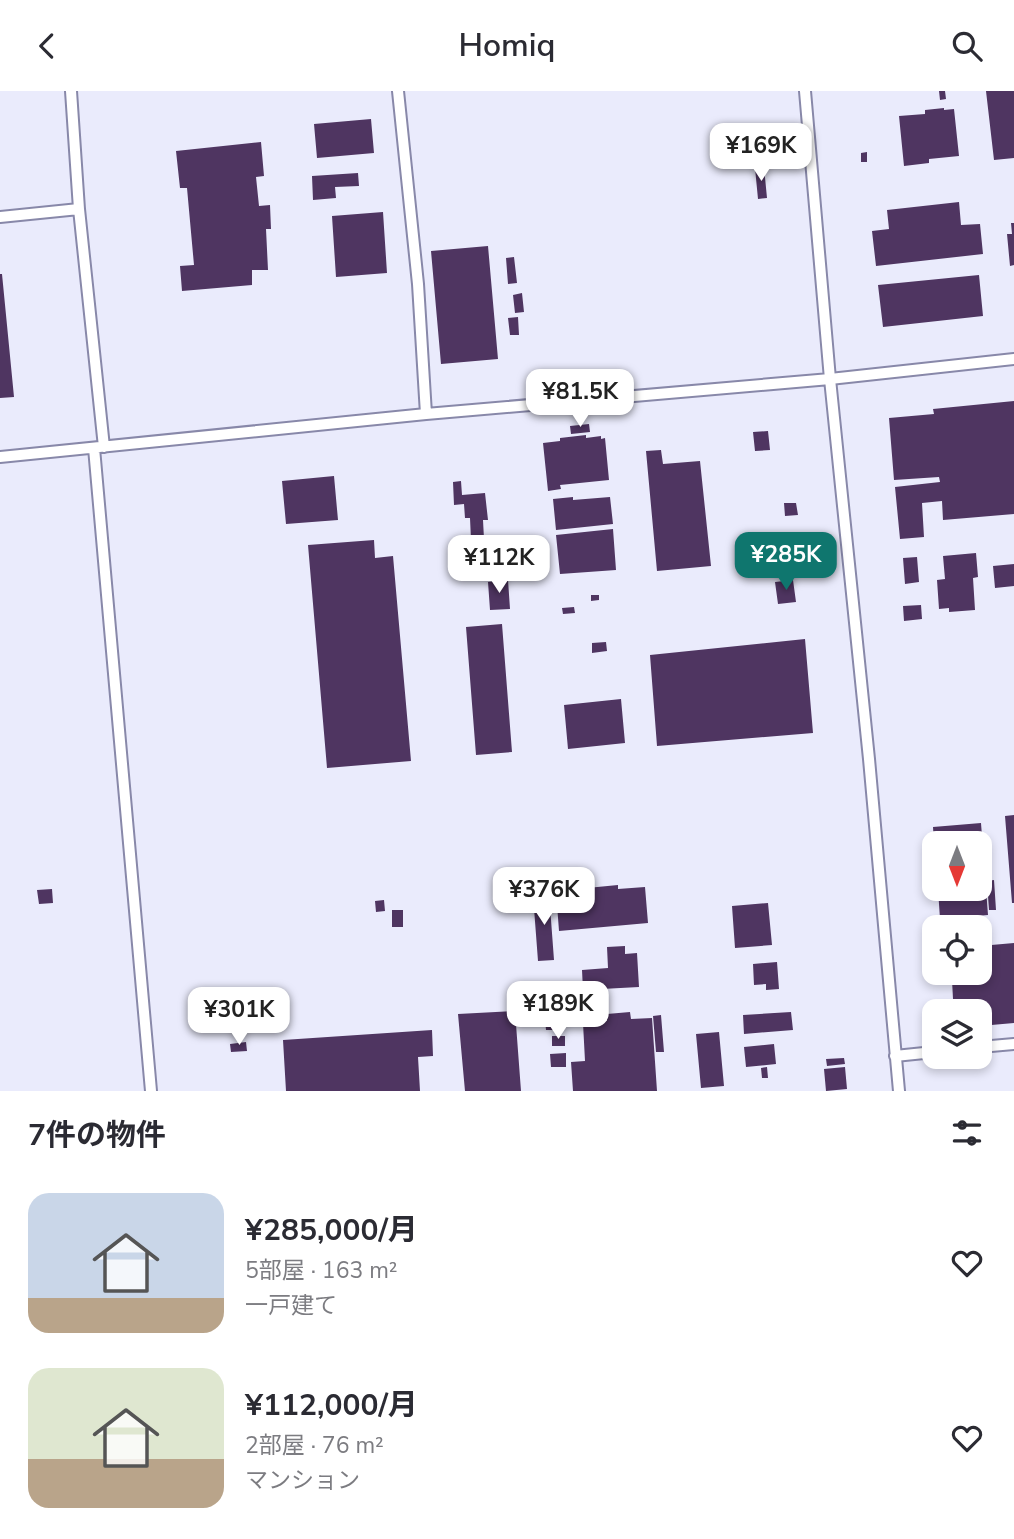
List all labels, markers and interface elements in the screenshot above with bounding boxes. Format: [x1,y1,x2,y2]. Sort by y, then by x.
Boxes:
text: Homiq [458,24,556,67]
icon: back [28,27,66,65]
icon: search [948,27,986,65]
pin: ¥169K [712,123,810,183]
text: ¥169K [726,130,796,161]
pin: ¥81.5K [523,369,637,429]
text: ¥81.5K [542,376,618,407]
pin: ¥285K [737,533,835,592]
pin: ¥112K [450,535,548,595]
text: ¥285K [751,539,821,570]
text: ¥112K [464,542,534,573]
north arrow [922,831,992,901]
map controls [922,831,992,1069]
pin: ¥376K [495,867,593,927]
text: ¥376K [509,874,579,905]
button: locate [922,915,992,985]
pin: ¥189K [509,981,607,1041]
pin: ¥301K [190,988,288,1047]
text: ¥189K [523,988,593,1019]
text: ¥301K [204,994,274,1025]
button: layers [922,999,992,1069]
icon: filters [948,1114,986,1152]
text: 7件の物件 [28,1115,166,1156]
text: ¥285,000/月 [245,1210,418,1251]
icon: home [84,1221,168,1305]
icon: heart [948,1244,986,1282]
text: 5部屋 · 163 m² [245,1255,398,1286]
text: 一戸建て [245,1290,337,1321]
text: ¥112,000/月 [245,1385,418,1426]
icon: home [84,1396,168,1480]
icon: heart [948,1419,986,1457]
text: 2部屋 · 76 m² [245,1430,384,1461]
text: マンション [245,1465,360,1496]

